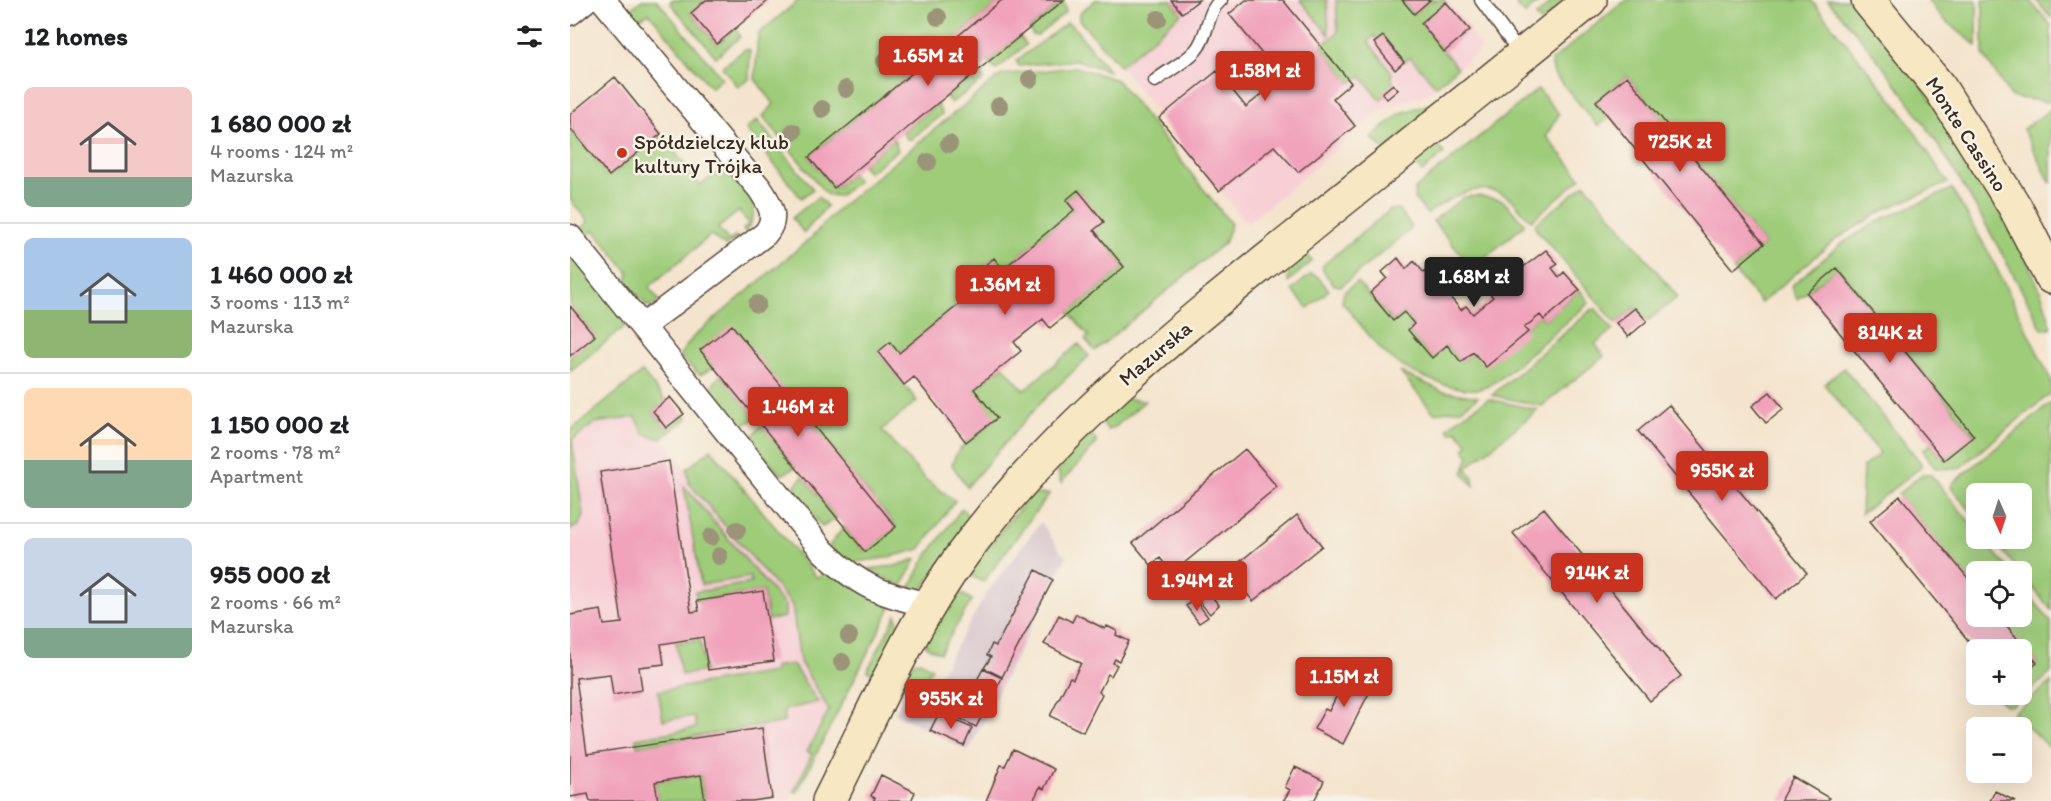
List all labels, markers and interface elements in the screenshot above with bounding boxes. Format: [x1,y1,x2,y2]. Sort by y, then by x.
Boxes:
text: 12 homes [24,20,128,52]
icon: filters [513,20,546,53]
pin: 1.65M zł [866,36,990,87]
text: 1.65M zł [893,43,963,67]
pin: 1.58M zł [1203,51,1327,102]
text: 1.58M zł [1230,58,1300,82]
street label: Monte Cassino [1921,72,2013,196]
text: 1 680 000 zł [210,107,351,139]
icon: home [72,111,144,183]
pin: 725K zł [1625,122,1735,173]
place label: Spółdzielczy klub kultury Trójka [634,129,789,178]
text: 725K zł [1648,129,1712,153]
text: 4 rooms · 124 m² [210,139,353,163]
marker: Spółdzielczy klub kultury Trójka [615,146,629,160]
text: Mazurska [210,163,294,187]
pin: 1.68M zł [1412,257,1536,308]
text: 1 460 000 zł [210,258,353,290]
icon: home [72,262,144,334]
text: 1.68M zł [1439,264,1509,288]
pin: 1.36M zł [943,265,1067,316]
text: 1.36M zł [970,272,1040,296]
text: 3 rooms · 113 m² [210,290,350,314]
pin: 814K zł [1835,313,1945,364]
text: Mazurska [210,314,294,338]
street label: Mazurska [1113,315,1197,391]
text: 814K zł [1858,320,1922,344]
pin: 1.46M zł [736,387,860,438]
text: 1.46M zł [762,394,834,418]
text: 1 150 000 zł [210,408,349,440]
icon: home [72,412,144,484]
text: 2 rooms · 78 m² [210,440,341,464]
pin: 955K zł [1667,451,1777,502]
text: 955K zł [1690,458,1754,482]
text: Apartment [210,464,303,488]
north arrow [1966,483,2032,549]
map controls [1966,483,2032,783]
pin: 914K zł [1542,553,1652,604]
text: 955 000 zł [210,558,330,590]
text: 914K zł [1565,560,1629,584]
pin: 1.94M zł [1135,561,1259,612]
button: locate [1966,561,2032,627]
icon: home [72,562,144,634]
text: 1.94M zł [1161,568,1233,592]
text: 2 rooms · 66 m² [210,590,341,614]
text: Mazurska [210,614,294,638]
button: + [1966,639,2032,705]
pin: 1.15M zł [1282,657,1406,708]
text: 1.15M zł [1309,664,1379,688]
pin: 955K zł [896,679,1006,730]
text: 955K zł [919,686,983,710]
button: − [1966,717,2032,783]

